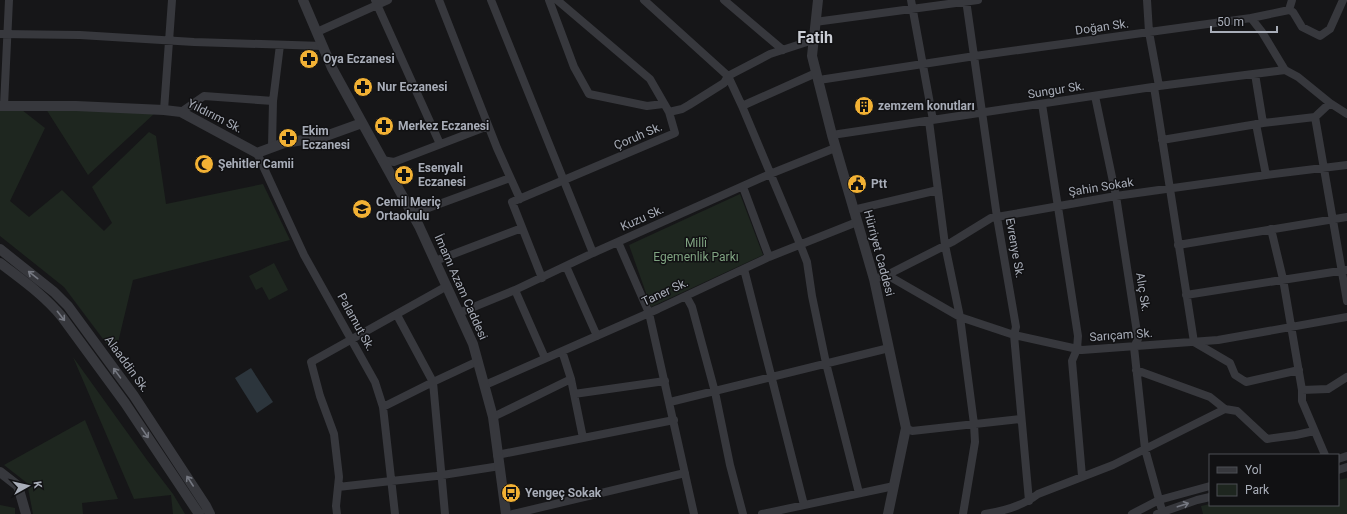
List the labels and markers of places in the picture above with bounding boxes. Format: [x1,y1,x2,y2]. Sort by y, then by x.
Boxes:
pharmacy icon: Oya Eczanesi [298,48,320,70]
place label: Oya Eczanesi [323,52,395,66]
pharmacy icon: Nur Eczanesi [352,76,374,98]
place label: Nur Eczanesi [377,80,448,94]
building icon: zemzem konutları [853,95,875,117]
place label: zemzem konutları [878,99,975,113]
pharmacy icon: Merkez Eczanesi [373,115,395,137]
place label: Merkez Eczanesi [398,119,489,133]
place label: Ekim Eczanesi [302,124,350,152]
pharmacy icon: Ekim Eczanesi [277,127,299,149]
mosque icon: Şehitler Camii [193,153,215,175]
place label: Şehitler Camii [218,157,294,171]
place label: Esenyalı Eczanesi [418,161,466,189]
pharmacy icon: Esenyalı Eczanesi [393,164,415,186]
public building icon: Ptt [846,173,868,195]
place label: Ptt [871,177,887,191]
place label: Cemil Meriç Ortaokulu [376,195,441,223]
school or university icon: Cemil Meriç Ortaokulu [351,198,373,220]
bus stop icon: Yengeç Sokak [500,482,522,504]
place label: Yengeç Sokak [525,486,602,500]

